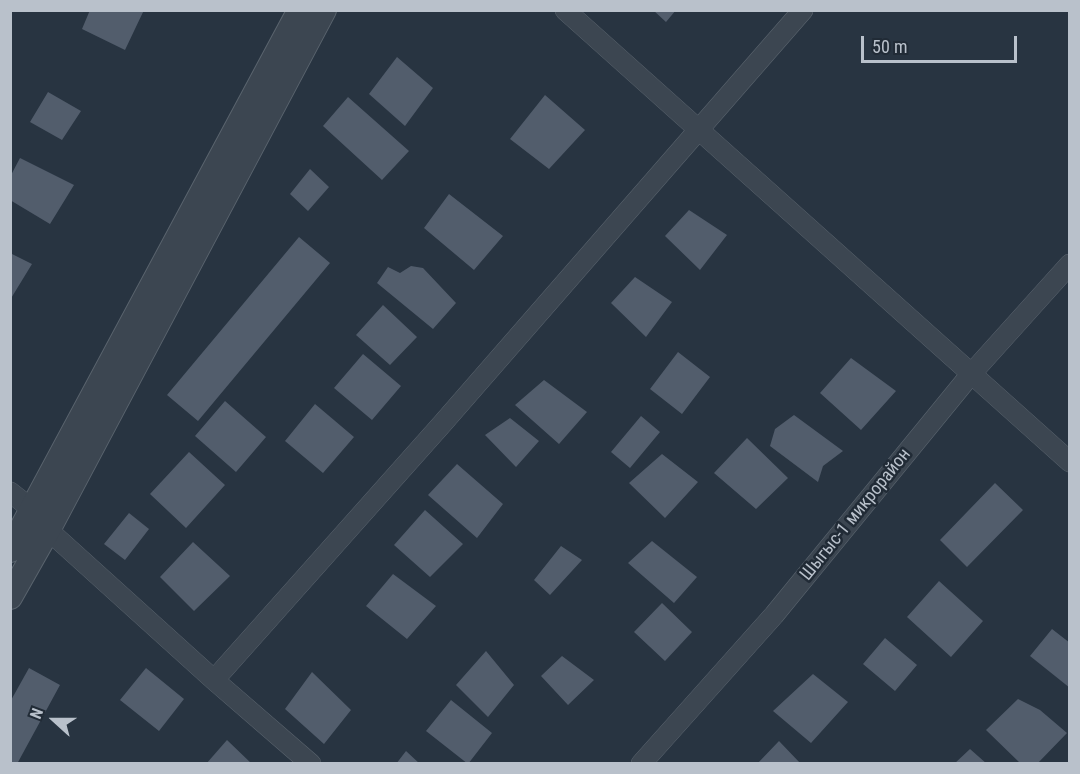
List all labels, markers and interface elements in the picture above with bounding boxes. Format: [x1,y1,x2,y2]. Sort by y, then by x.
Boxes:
scale bar [864,24,1020,62]
text: 50 m [872,36,907,57]
street label: Шыгыс-1 микрорайон [796,445,916,585]
north arrow [24,690,84,750]
text: N [26,705,47,721]

